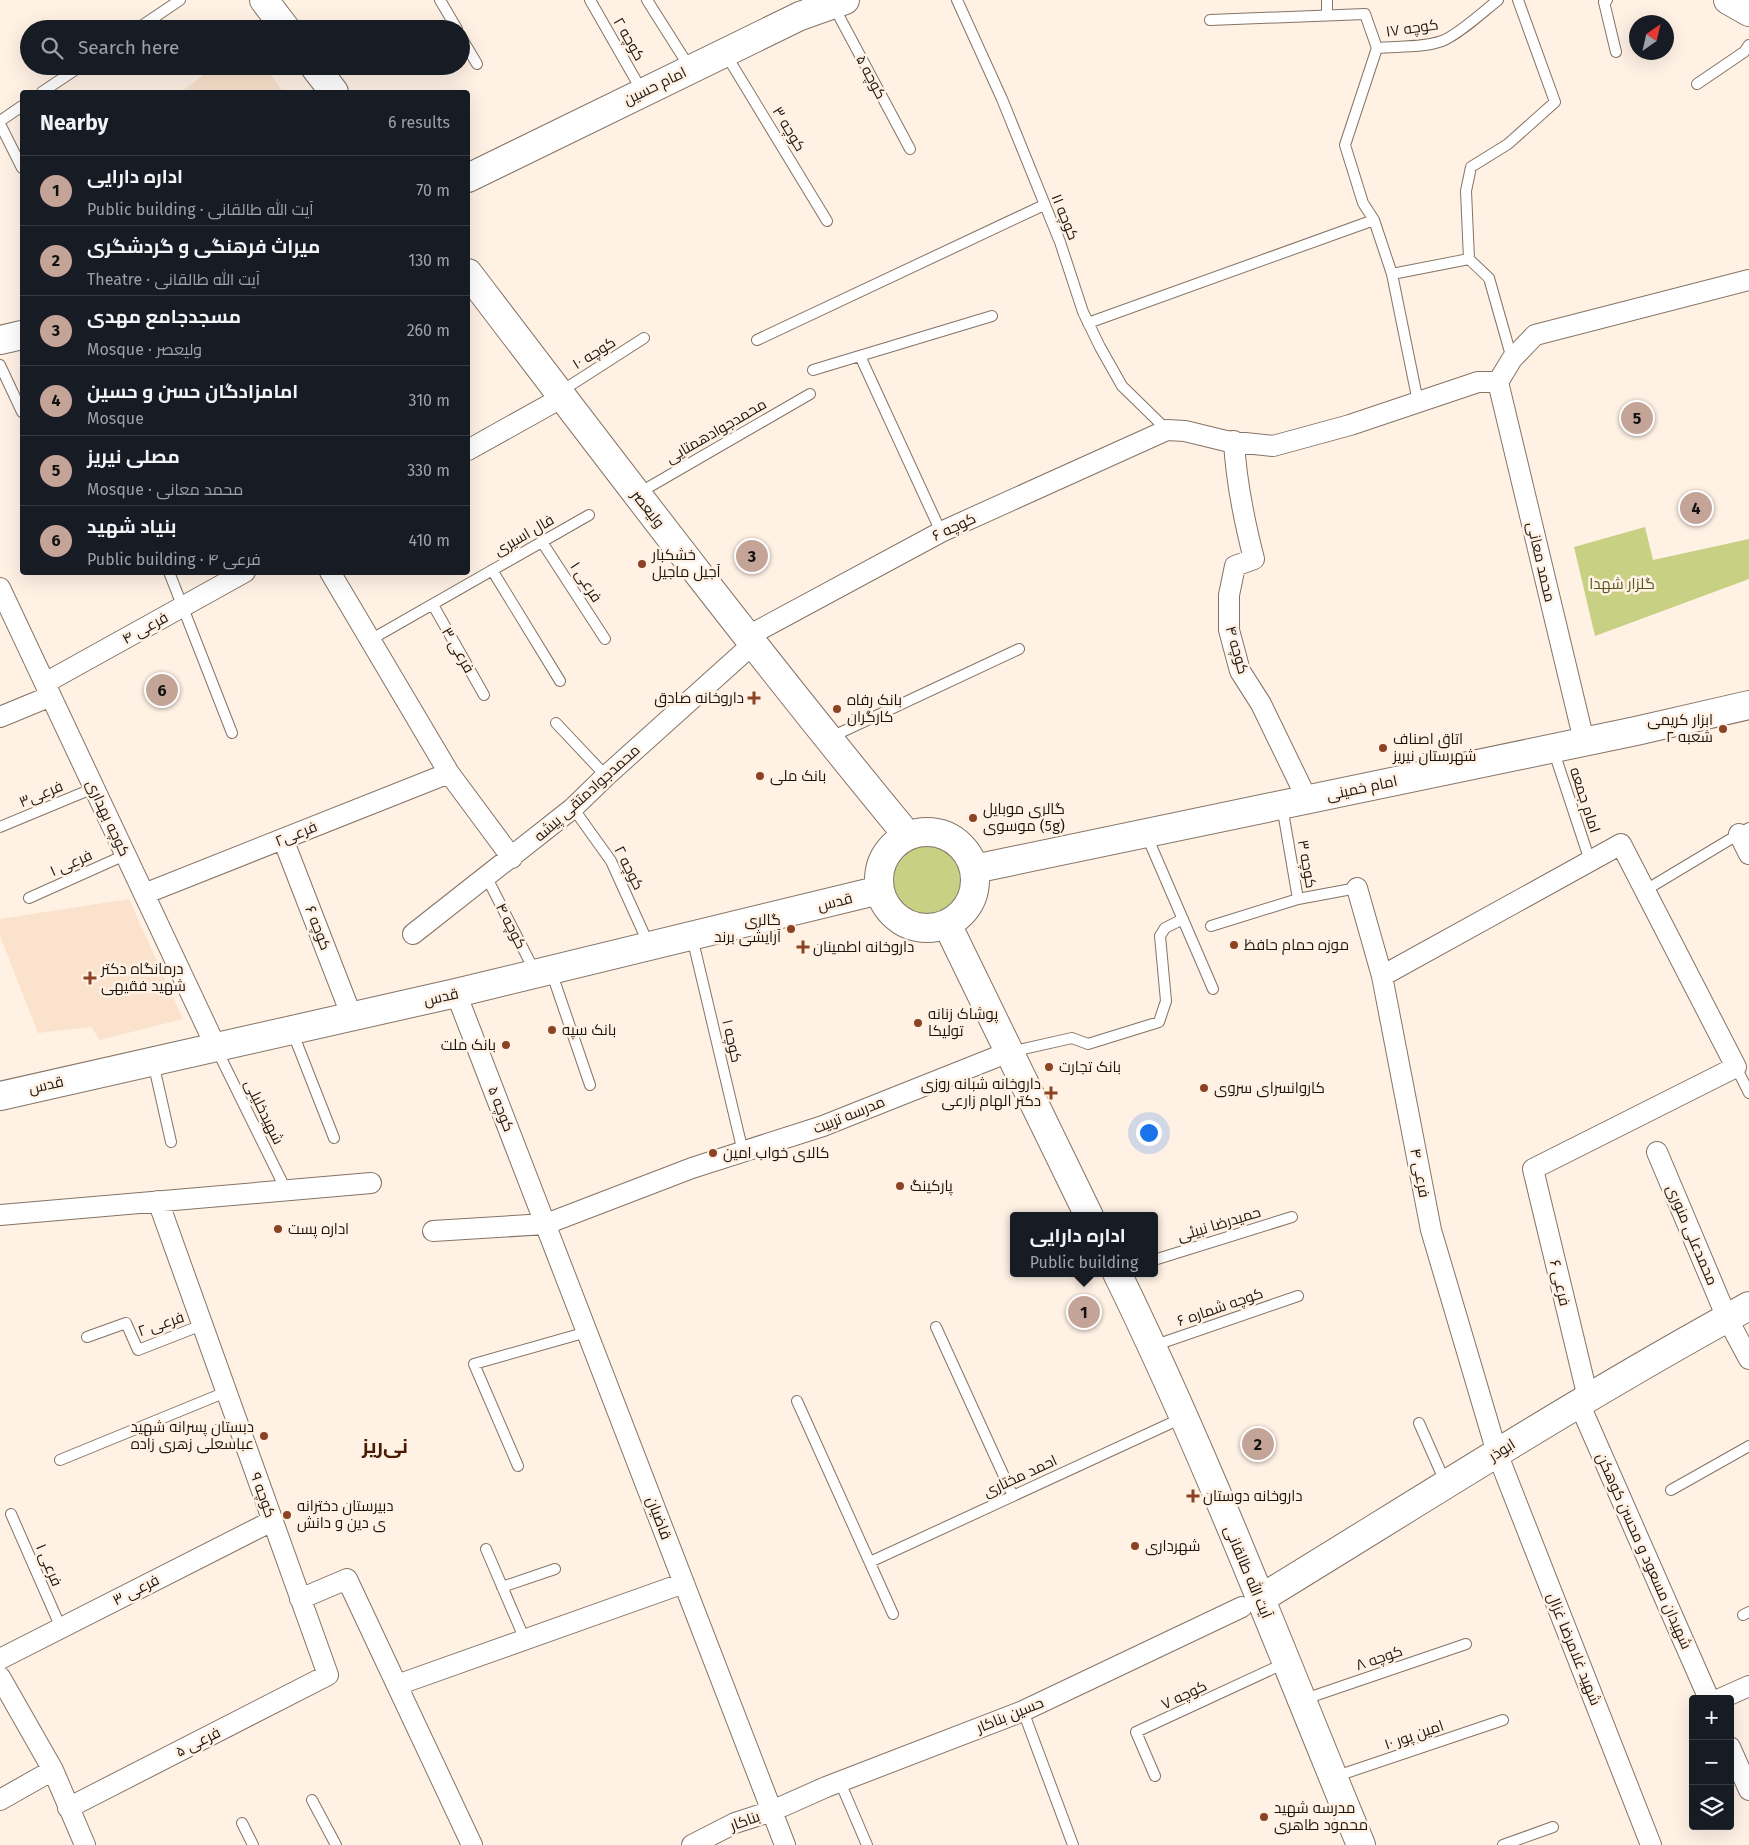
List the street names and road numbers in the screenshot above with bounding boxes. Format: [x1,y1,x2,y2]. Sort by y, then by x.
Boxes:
street label: کوچه ۲ [609,14,649,64]
street label: کوچه ۱۷ [1384,15,1440,42]
street label: کوچه ۵ [851,52,890,103]
street label: امام حسین [621,63,690,110]
street label: کوچه ۳ [768,103,809,155]
street label: کوچه ۱۱ [1047,191,1082,243]
street label: کوچه ۱۰ [569,333,619,374]
street label: محمدجوادهمتایی [662,395,770,468]
street label: ولیعصر [627,486,668,532]
street label: ۶ کوچه [929,509,979,546]
street label: فال اسیری [491,511,558,560]
street label: محمد معانی [1522,520,1559,604]
street label: فرعی ۱ [566,558,606,606]
street label: فرعی ۴ [119,608,172,649]
street label: فرعی ۳ [437,624,478,677]
street label: کوچه ۴ [1221,624,1252,676]
street label: محمدجوادمتقی پیشه [530,741,644,846]
street label: امام جمعه [1565,765,1604,835]
street label: امام خمینی [1325,772,1399,805]
street label: فرعی۳ [16,777,66,812]
street label: کوچه بهداری [82,777,134,860]
street label: فرعی۲ [272,817,320,851]
street label: کوچه ۳ [1293,838,1320,890]
street label: کوچه ۲ [609,843,648,893]
street label: فرعی ۱ [47,846,95,881]
street label: قدس [816,889,855,916]
street label: کوچه ۴ [491,900,530,952]
street label: کوچه ۶ [300,903,335,953]
street label: قدس [422,984,460,1011]
street label: کوچه ۱ [717,1018,746,1065]
street label: قدس [27,1072,65,1099]
street label: شهیدخلیلی [240,1077,287,1148]
street label: کوچه ۵ [483,1084,518,1135]
street label: مدرسه تربیت [810,1092,888,1138]
street label: فرعی ۴ [1405,1147,1434,1199]
street label: محمدعلی منوری [1662,1182,1721,1288]
street label: حمیدرضا نبیئی [1175,1203,1263,1246]
street label: فرعی ۶ [1545,1258,1574,1308]
street label: کوچه شماره ۶ [1175,1284,1266,1331]
street label: فرعی ۲ [136,1308,187,1341]
street label: ابوذر [1485,1435,1519,1466]
street label: شهیدان مسعود و محسن کوهکن [1592,1450,1696,1652]
street label: احمد مختاری [980,1451,1060,1502]
street label: کوچه ۹ [246,1470,279,1520]
street label: قاضیان [642,1494,675,1542]
street label: آیت الله طالقانی [1219,1522,1277,1622]
street label: فرعی ۱ [31,1541,66,1589]
street label: فرعی ۳ [110,1571,163,1610]
street label: شهید غلامرضا غزال [1542,1590,1605,1708]
street label: کوچه ۸ [1353,1642,1405,1675]
street label: کوچه ۷ [1158,1677,1210,1714]
street label: حسین بناکار [973,1693,1047,1738]
street label: امین پور ۱۰ [1382,1716,1446,1754]
street label: فرعی ۵ [173,1723,224,1762]
street label: بناکار [727,1807,762,1835]

